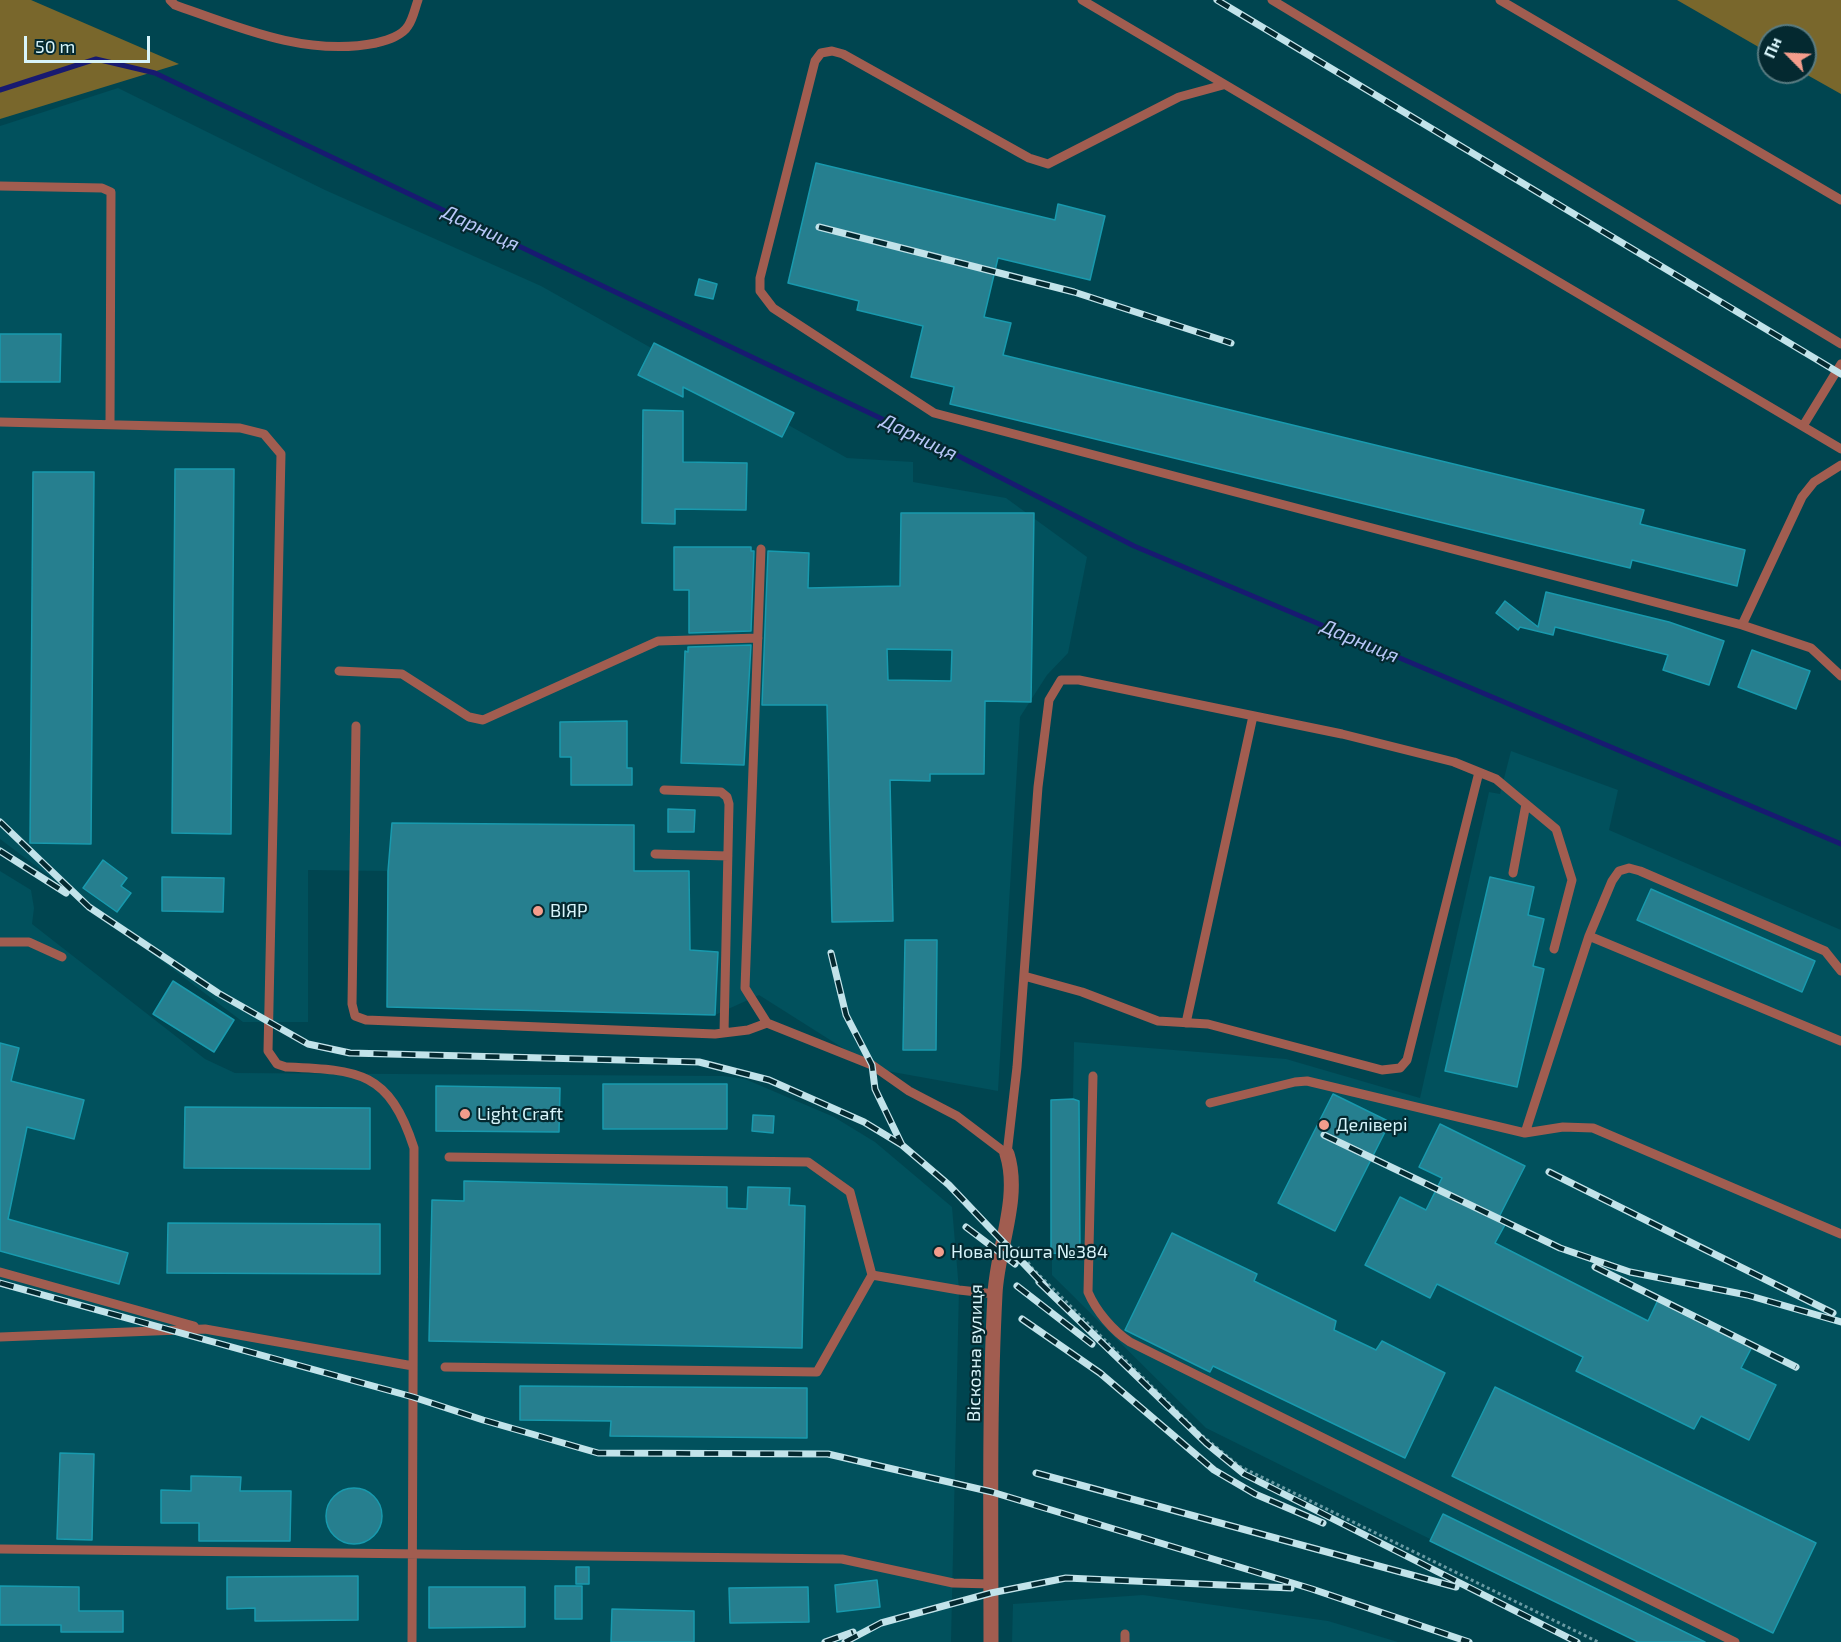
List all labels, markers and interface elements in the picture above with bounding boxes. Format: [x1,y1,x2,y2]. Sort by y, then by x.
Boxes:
scale bar [27,24,153,62]
north arrow [1757,24,1817,84]
text: Пн [1759,34,1785,61]
text: 50 m [35,35,75,57]
water label: Дарниця [439,200,523,256]
water label: Дарниця [877,408,961,466]
water label: Дарниця [1317,614,1403,668]
place label: ВІЯР [550,900,588,922]
marker: ВІЯР [531,904,545,918]
place label: Light Craft [477,1103,563,1125]
marker: Light Craft [458,1107,472,1121]
place label: Делівері [1336,1114,1408,1136]
marker: Делівері [1317,1118,1331,1132]
place label: Нова Пошта №384 [951,1241,1108,1263]
marker: Нова Пошта №384 [932,1245,946,1259]
street label: Віскозна вулиця [963,1284,987,1422]

